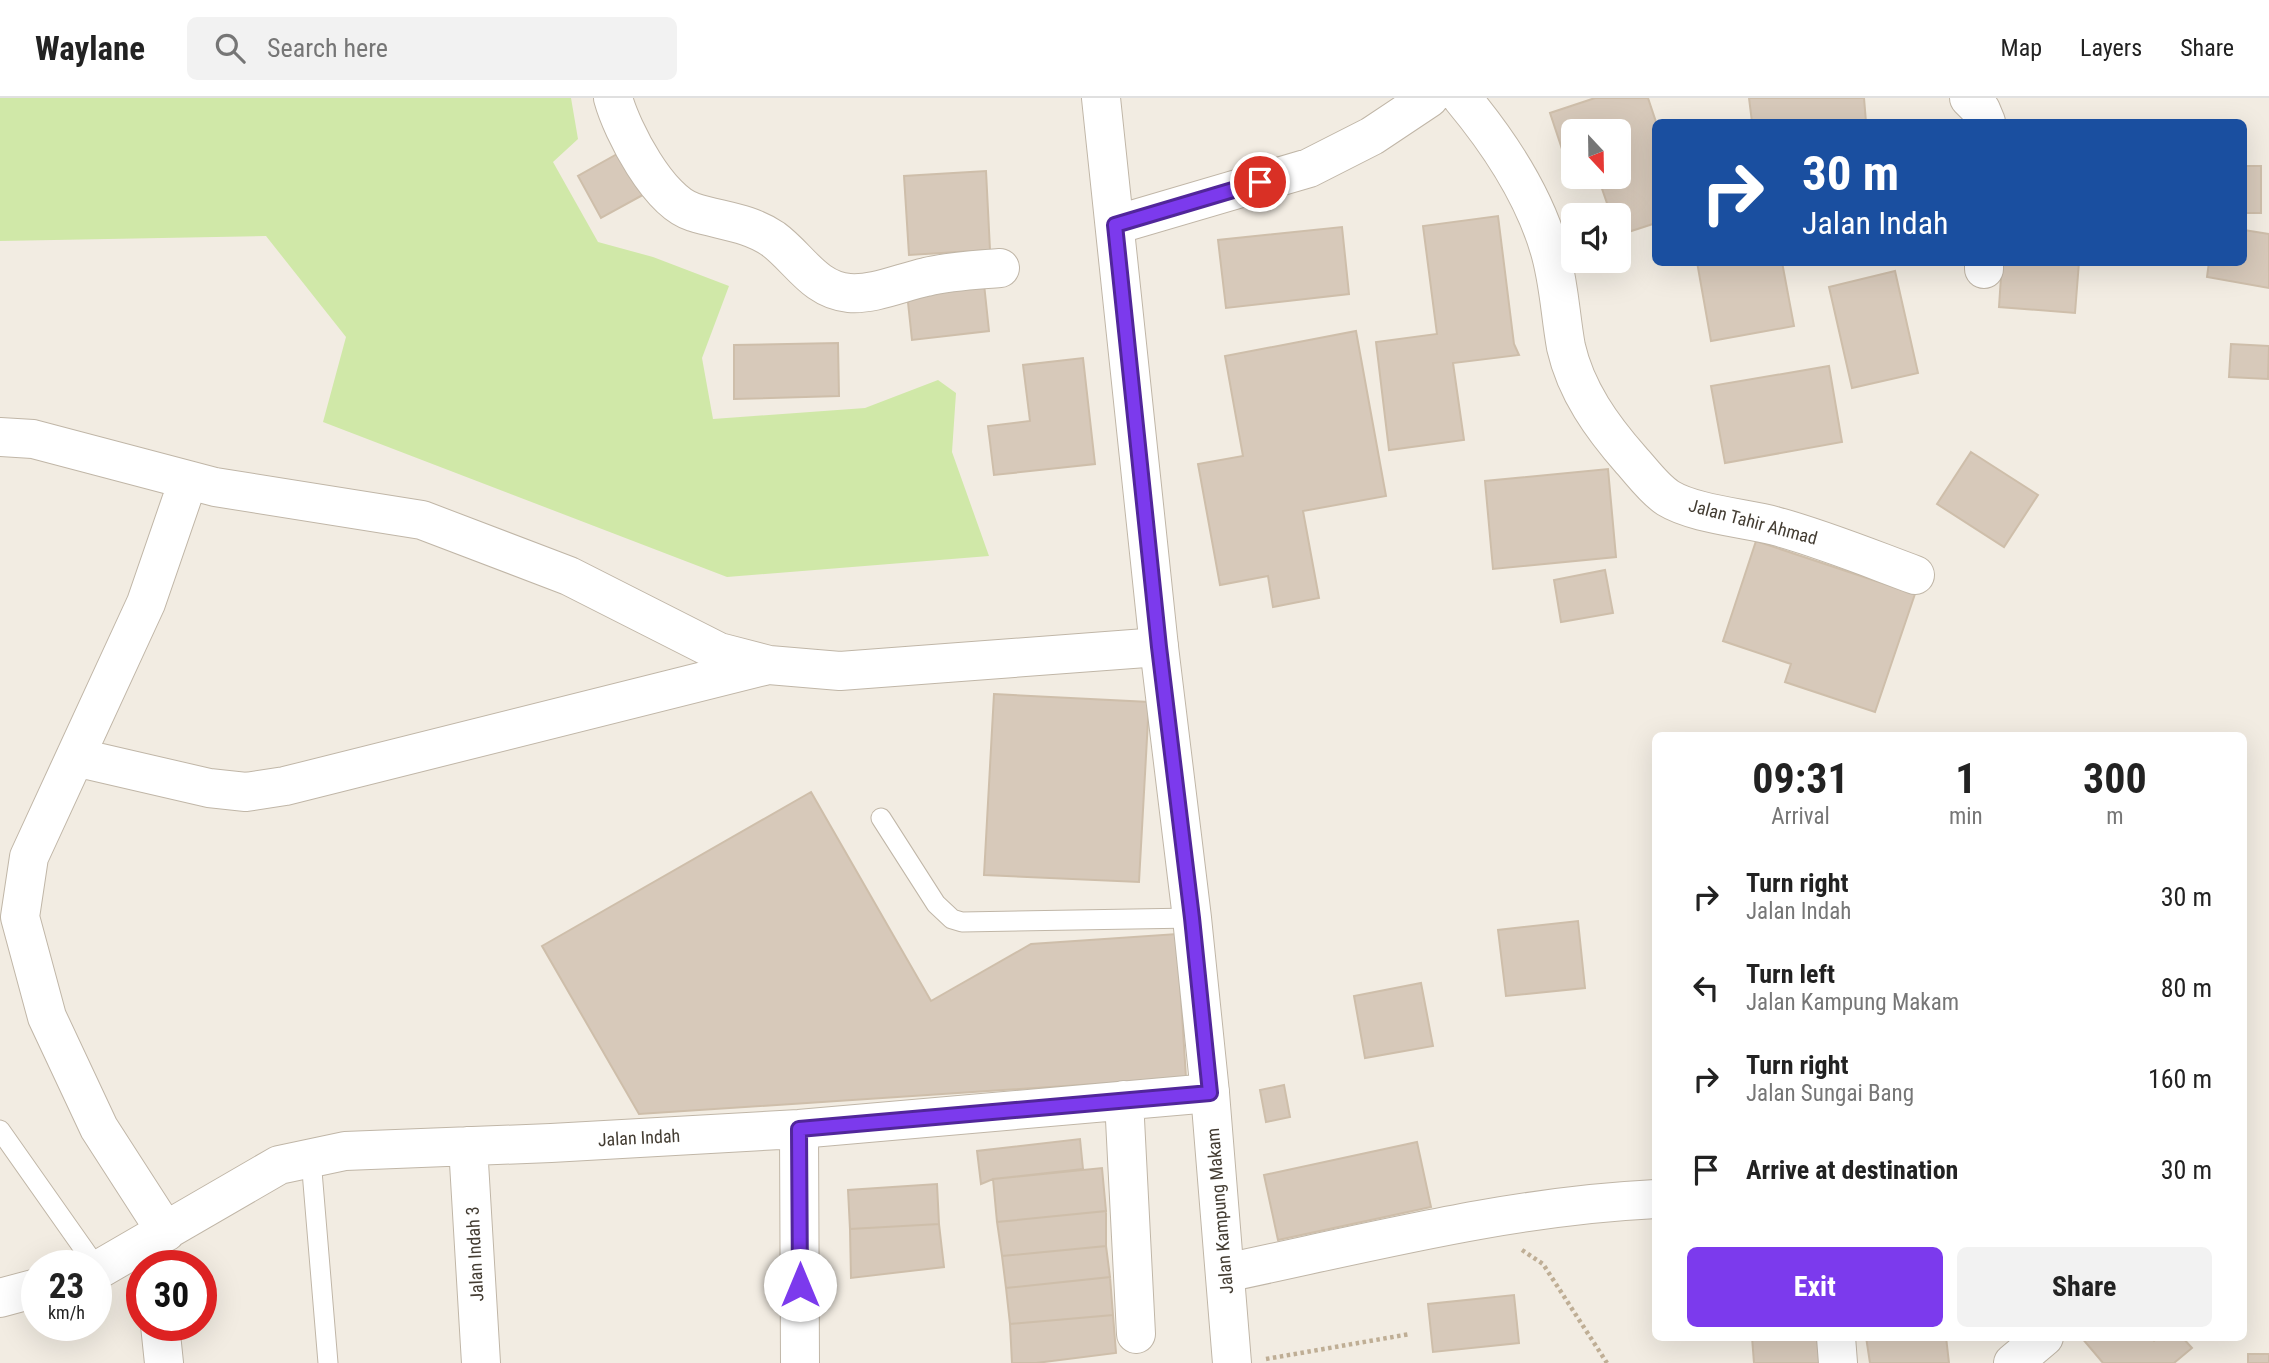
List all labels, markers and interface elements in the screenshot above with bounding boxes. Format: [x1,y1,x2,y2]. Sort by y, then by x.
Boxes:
search box [187,17,677,80]
text: Waylane [35,29,145,68]
icon: search [211,29,249,67]
text: Search here [267,33,388,63]
text: Map [2001,34,2042,62]
text: Layers [2080,34,2142,62]
text: Share [2180,34,2234,62]
north arrow [1561,119,1631,189]
map controls [1561,119,1631,273]
text: 30 m [1802,145,1899,202]
icon: right [1687,147,1778,238]
pin [1230,152,1290,212]
icon: arrive [1241,163,1279,201]
button: sound [1561,203,1631,273]
text: Jalan Indah [1802,204,1948,242]
street label: Jalan Tahir Ahmad [1687,494,1820,549]
text: 09:31 [1752,754,1849,803]
text: 1 [1955,754,1976,803]
text: 300 [2083,754,2147,803]
text: Arrival [1771,803,1830,830]
text: min [1949,803,1983,830]
text: m [2106,803,2123,830]
text: Turn right [1746,868,1848,898]
icon: right [1687,878,1725,916]
text: 30 m [2161,882,2212,912]
text: Jalan Indah [1746,898,1851,925]
text: Turn left [1746,959,1835,989]
icon: left [1687,969,1725,1007]
text: 80 m [2161,973,2212,1003]
text: Jalan Kampung Makam [1746,989,1959,1016]
text: Turn right [1746,1050,1848,1080]
icon: right [1687,1060,1725,1098]
text: 160 m [2148,1064,2212,1094]
text: Jalan Sungai Bang [1746,1080,1914,1107]
street label: Jalan Indah [597,1125,681,1150]
street label: Jalan Kampung Makam [1202,1127,1237,1295]
icon: arrive [1687,1151,1725,1189]
text: Arrive at destination [1746,1155,1958,1185]
text: 30 m [2161,1155,2212,1185]
street label: Jalan Indah 3 [462,1206,487,1302]
button: Exit [1687,1247,1943,1327]
button: Share [1957,1247,2212,1327]
position arrow [763,1248,837,1322]
speed limit sign: 30 [126,1250,217,1341]
text: 23 [49,1266,84,1307]
text: km/h [48,1302,85,1323]

